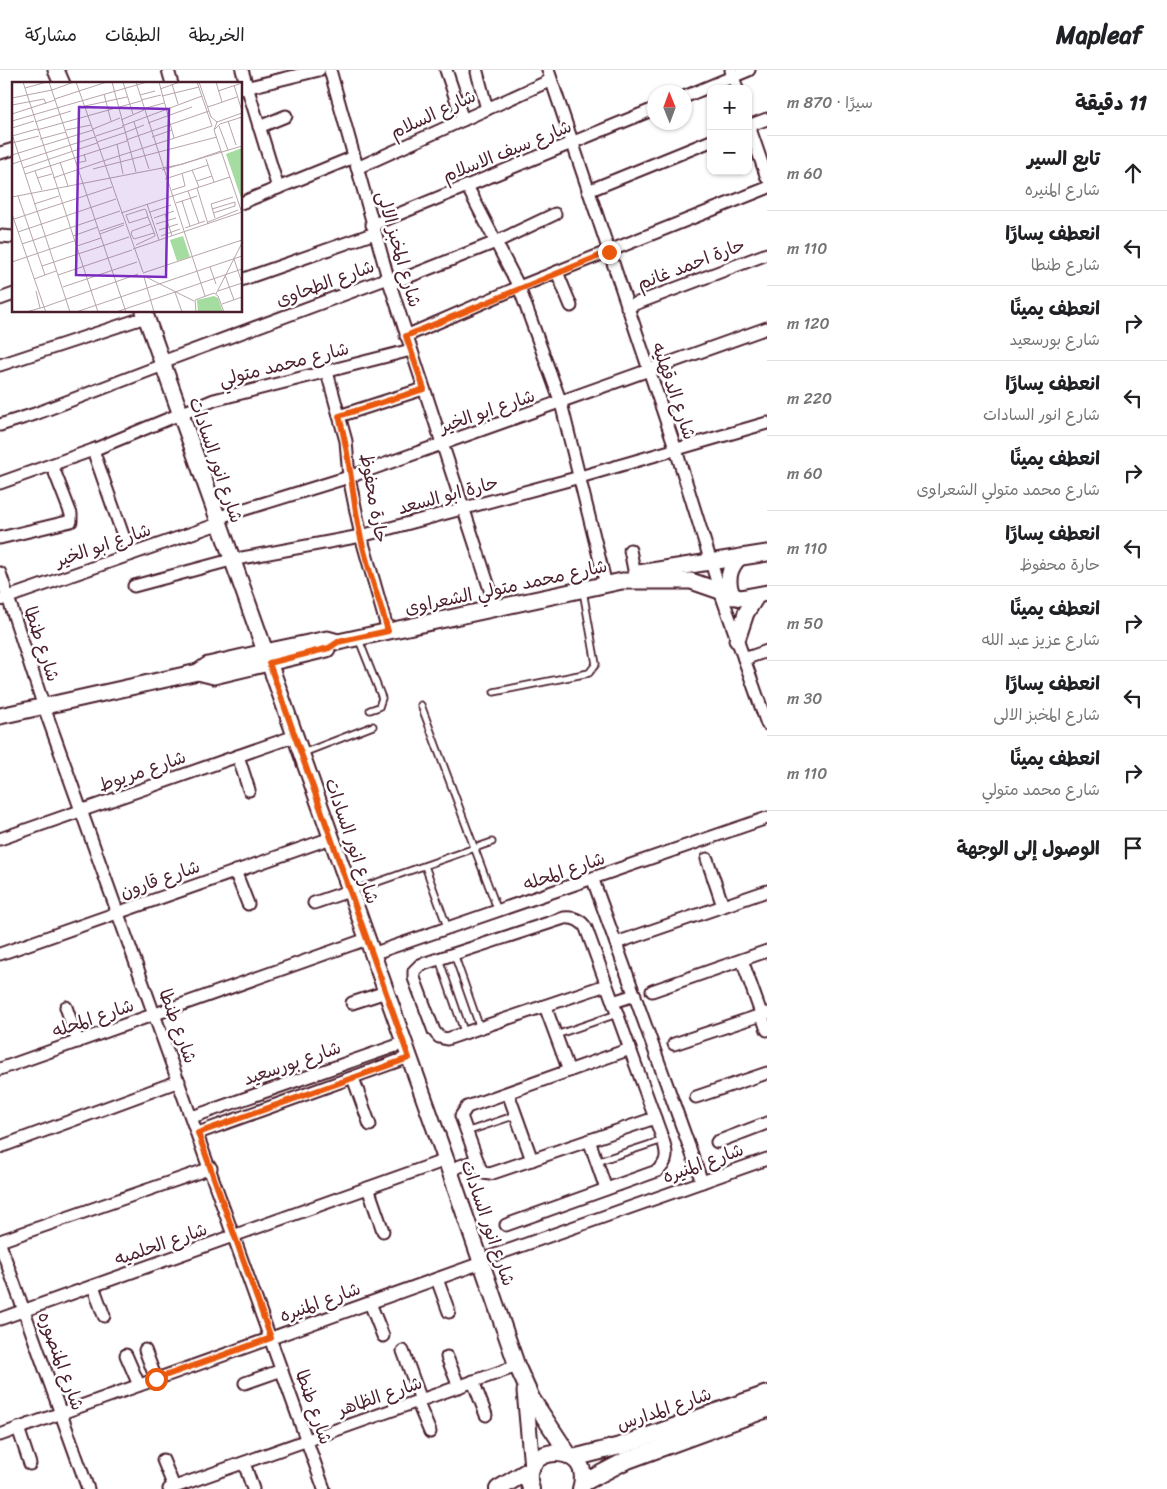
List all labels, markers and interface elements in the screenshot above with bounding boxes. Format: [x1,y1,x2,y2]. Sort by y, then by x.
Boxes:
text: Mapleaf [1056,14,1142,56]
text: مشاركة [25,19,77,51]
text: الطبقات [105,19,161,51]
text: الخريطة [189,19,245,51]
street label: شارع السلام [385,80,481,148]
inset map [12,82,242,312]
text: 11 دقيقة [1075,84,1147,122]
north arrow [647,85,692,130]
map controls [707,85,752,175]
button: + [707,85,752,130]
text: سيرًا · 870 m [787,88,873,117]
street label: شارع سيف الاسلام [437,110,577,192]
button: − [707,130,752,175]
text: تابع السير [1027,142,1100,175]
text: 60 m [787,159,823,188]
icon: ahead [1119,159,1147,187]
text: شارع المنيره [1025,175,1100,204]
street label: شارع المخبز الالى [367,187,431,311]
text: انعطف يسارًا [1005,217,1100,250]
street label: حارة احمد غانم [632,229,750,299]
text: 110 m [787,234,827,263]
icon: left [1119,234,1147,262]
route end [598,241,621,264]
street label: شارع الطحاوى [271,250,379,316]
text: شارع طنطا [1031,250,1100,279]
text: انعطف يمينًا [1010,292,1100,325]
text: 120 m [787,309,830,338]
icon: right [1119,309,1147,337]
text: شارع بورسعيد [1009,325,1100,354]
street label: شارع محمد متولي [216,332,352,396]
street label: شارع الدقهليه [642,338,706,444]
text: انعطف يسارًا [1005,367,1100,400]
street label: شارع ابو الخير [433,380,539,443]
text: 220 m [787,384,832,413]
icon: left [1119,384,1147,412]
street label: شارع انور السادات [179,393,253,527]
text: شارع انور السادات [983,400,1100,429]
text: انعطف يمينًا [1010,442,1100,475]
street label: حارة محفوظ [350,451,398,545]
text: 60 m [787,459,823,488]
icon: right [1119,459,1147,487]
street label: حارة ابو السعد [394,466,502,524]
text: شارع محمد متولي الشعراوى [916,475,1100,504]
street label: شارع ابو الخير [49,514,155,577]
text: انعطف يسارًا [1005,517,1100,550]
text: 110 m [787,534,827,563]
icon: left [1119,534,1147,562]
street label: شارع محمد متولي الشعراوى [402,550,610,624]
text: حارة محفوظ [1020,550,1100,579]
text: انعطف يمينًا [1010,592,1100,625]
street label: شارع طنطا [15,602,69,686]
text: 50 m [787,609,823,638]
icon: right [1119,609,1147,637]
text: شارع عزيز عبد الله [982,625,1100,654]
text: انعطف يسارًا [1005,667,1100,700]
text: 30 m [787,684,822,713]
icon: left [1119,684,1147,712]
text: شارع المخبز الالى [993,700,1100,729]
street label: شارع مريوط [94,741,190,801]
text: انعطف يمينًا [1010,742,1100,775]
text: 110 m [787,759,827,788]
icon: right [1119,759,1147,787]
street label: شارع انور السادات [315,774,389,908]
text: شارع محمد متولي [982,775,1100,804]
text: الوصول إلى الوجهة [957,832,1100,865]
icon: arrive [1119,834,1147,862]
street label: شارع المحله [519,842,609,900]
street label: شارع قارون [116,850,204,908]
street label: شارع طنطا [150,984,206,1068]
street label: شارع المحله [48,989,138,1047]
street label: شارع بورسعيد [239,1031,345,1095]
street label: شارع المنيره [658,1134,748,1192]
street label: شارع انور السادات [451,1156,525,1290]
street label: شارع الحلميه [110,1213,212,1275]
street label: شارع المنيره [275,1273,365,1331]
street label: شارع المنصوره [28,1307,94,1415]
street label: شارع طنطا [286,1365,342,1449]
street label: شارع الظاهر [331,1367,427,1426]
route start [145,1368,168,1391]
street label: شارع المدارس [612,1378,716,1440]

